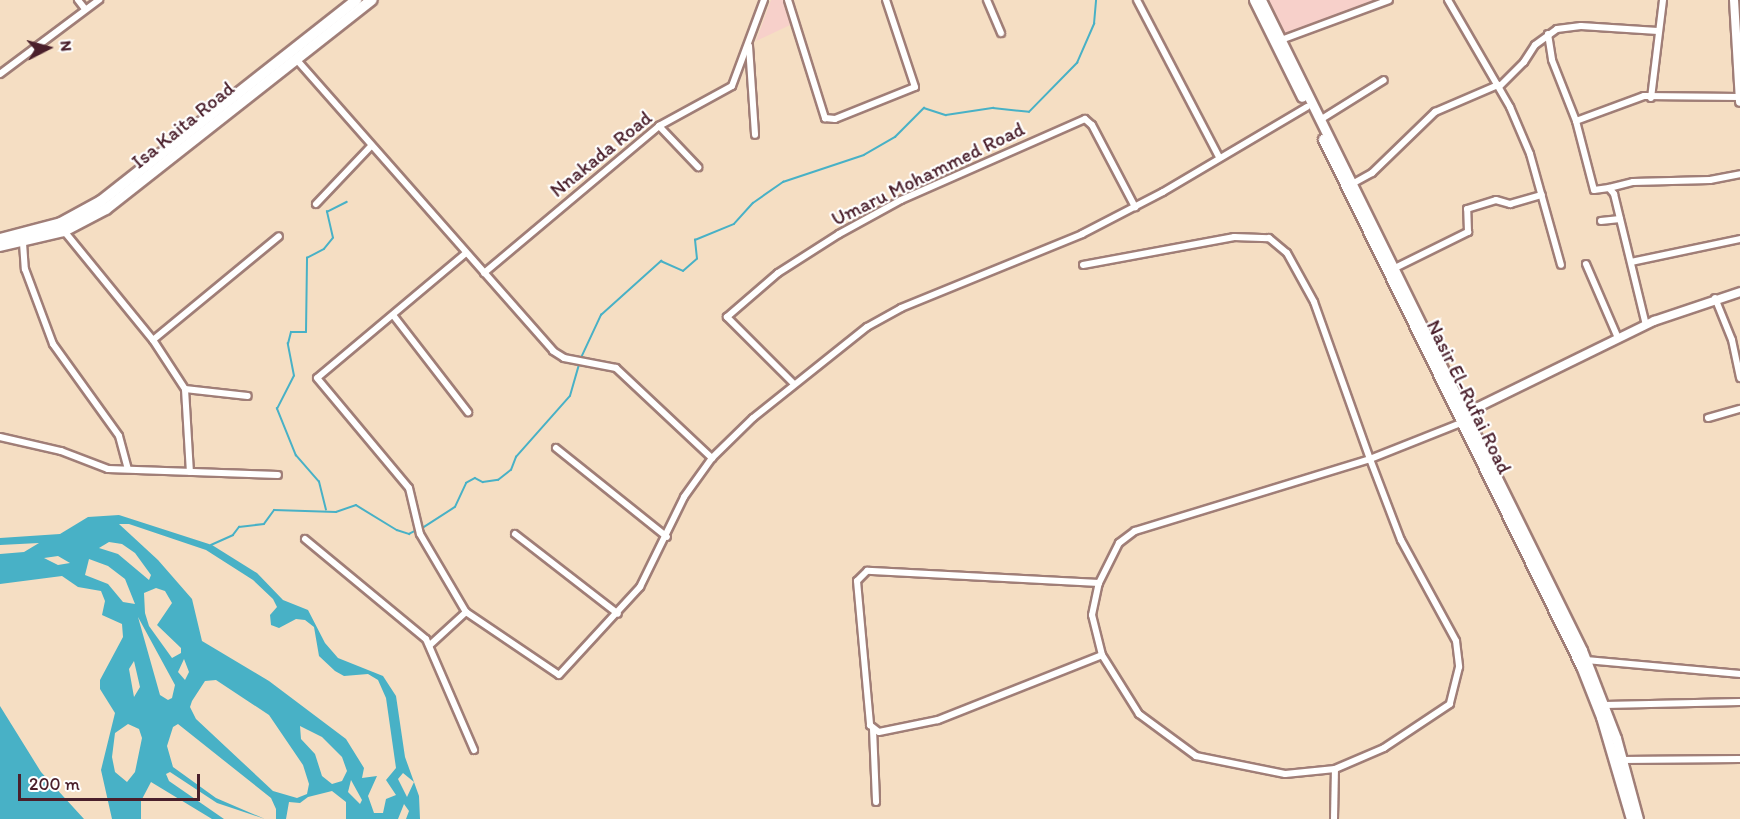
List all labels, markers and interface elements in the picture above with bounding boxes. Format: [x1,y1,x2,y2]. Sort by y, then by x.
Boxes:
north arrow [18,18,78,78]
text: N [56,40,76,52]
street label: Isa Kaita Road [127,76,239,174]
street label: Nnakada Road [545,106,657,202]
street label: Umaru Mohammed Road [828,117,1028,231]
street label: Nasir El-Rufai Road [1421,316,1517,478]
scale bar [21,762,202,800]
text: 200 m [29,773,80,795]

